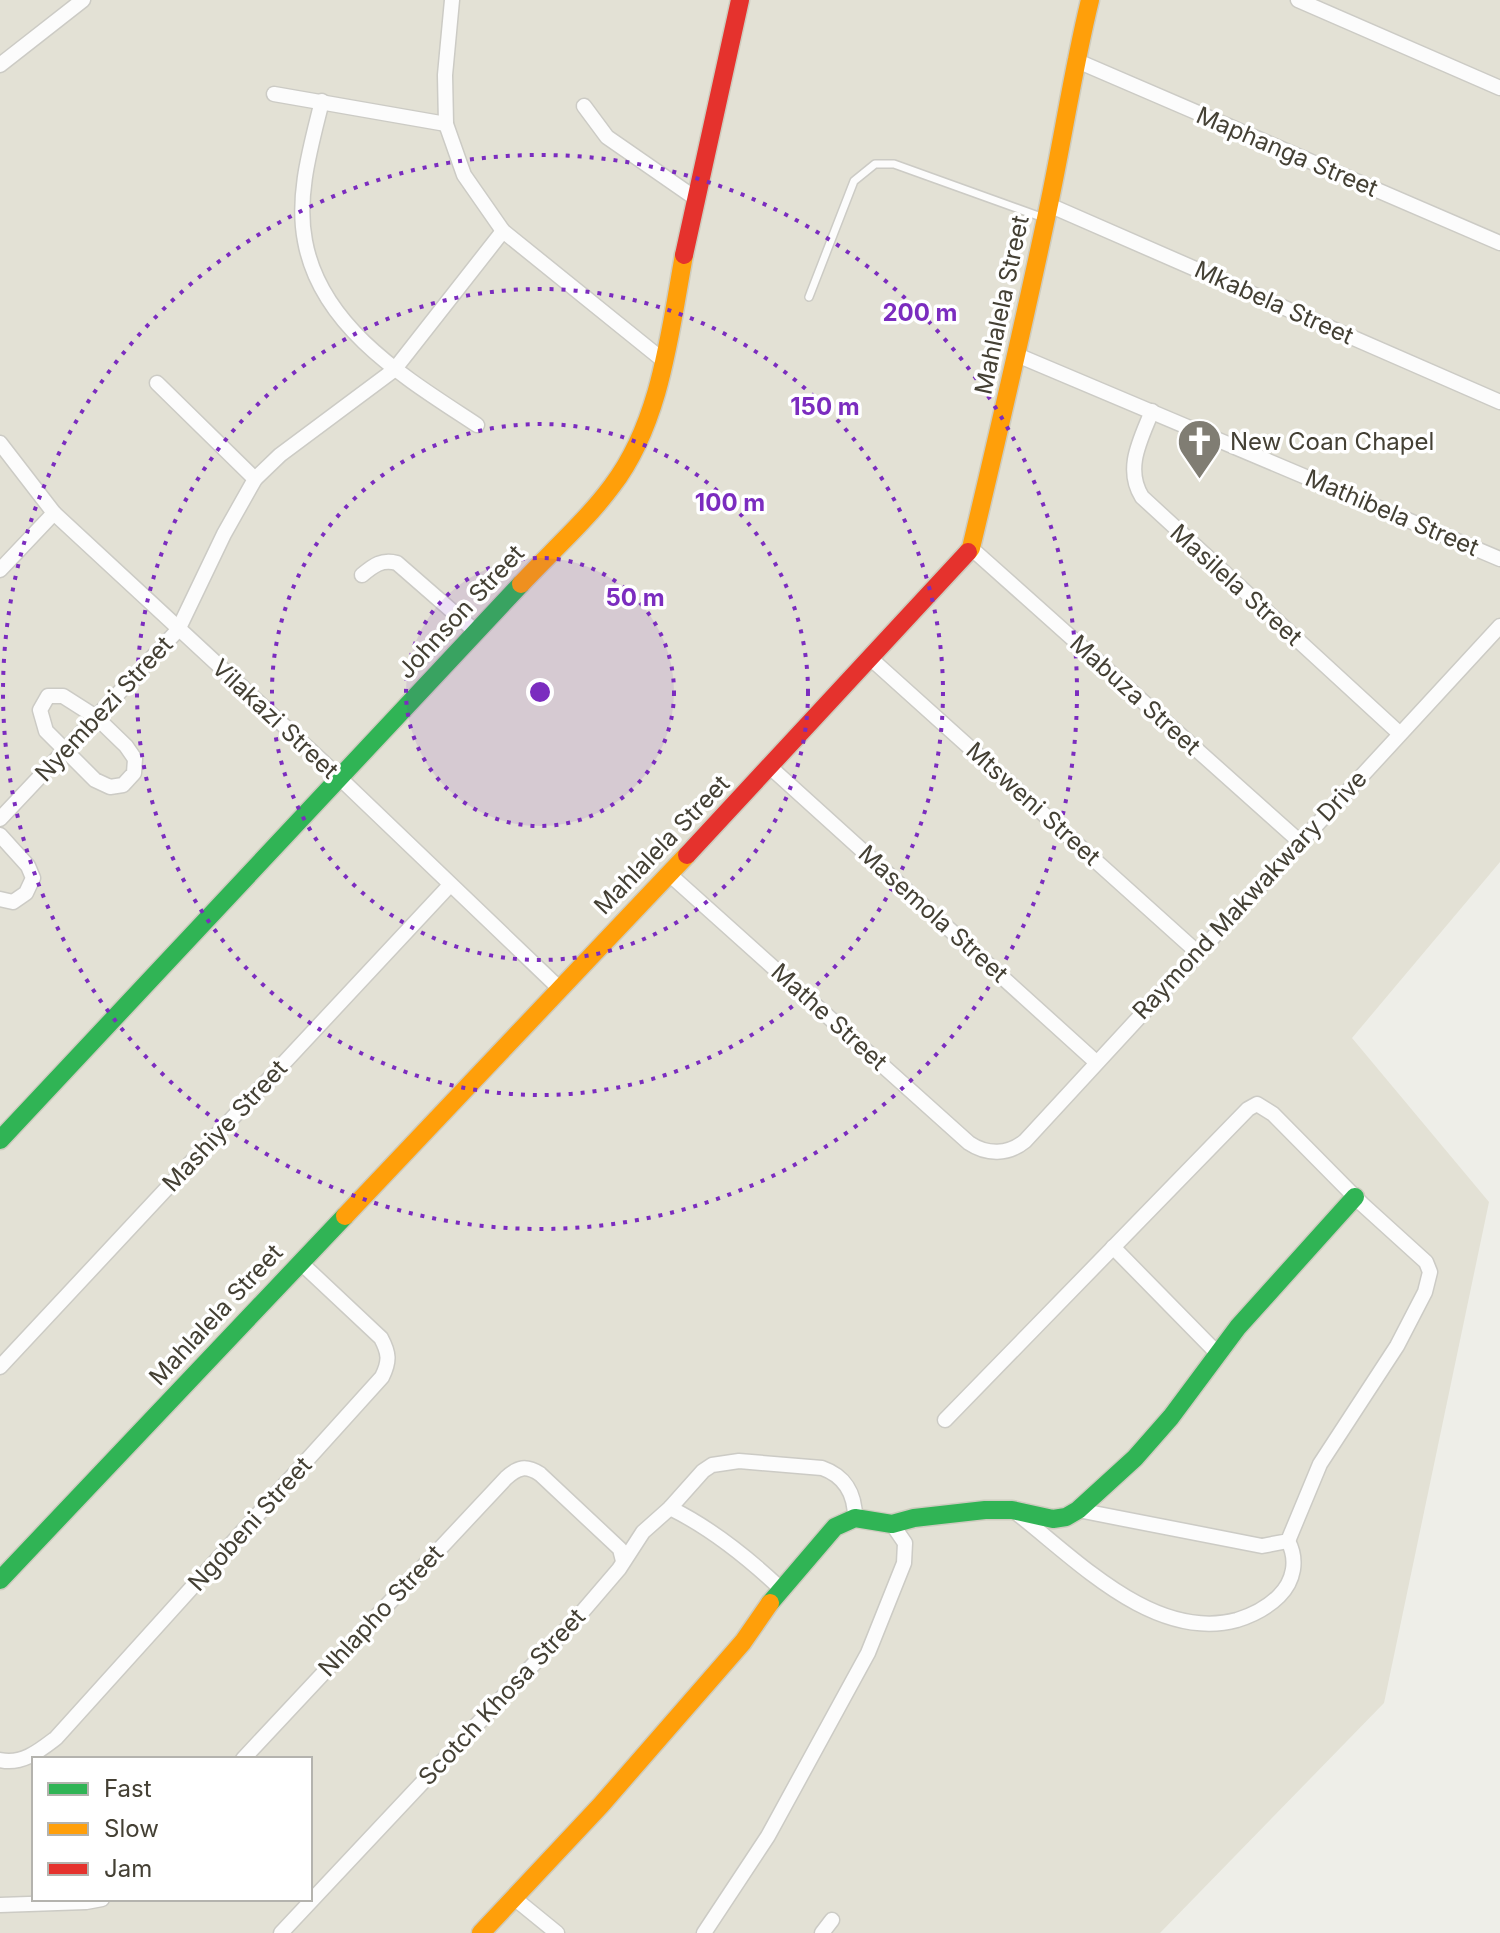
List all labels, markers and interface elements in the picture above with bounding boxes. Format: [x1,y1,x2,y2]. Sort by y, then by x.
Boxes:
street label: Maphanga Street [1192,100,1382,203]
street label: Mahlalela Street [968,213,1035,397]
street label: Mkabela Street [1190,255,1358,351]
text: 200 m [882,298,958,327]
text: 150 m [790,392,860,421]
church icon: New Coan Chapel [1175,418,1223,481]
place label: New Coan Chapel [1230,427,1434,456]
street label: Mathibela Street [1301,463,1483,562]
text: 100 m [695,488,765,517]
street label: Masilela Street [1165,518,1308,651]
street label: Johnson Street [391,539,530,685]
text: 50 m [605,583,665,612]
street label: Mabuza Street [1064,629,1207,761]
street label: Nyembezi Street [29,630,178,787]
street label: Vilakazi Street [206,653,345,785]
centre of rings [526,678,554,706]
street label: Mtsweni Street [960,736,1106,871]
street label: Raymond Makwakwary Drive [1127,764,1373,1025]
street label: Mahlalela Street [588,769,735,920]
street label: Masemola Street [853,839,1014,988]
street label: Mathe Street [766,957,893,1076]
street label: Mashiye Street [156,1054,293,1197]
street label: Mahlalela Street [143,1238,288,1391]
street label: Ngobeni Street [182,1451,317,1597]
street label: Nhlapho Street [312,1539,449,1682]
street label: Scotch Khosa Street [412,1602,591,1791]
legend [32,1757,312,1901]
text: Fast [104,1774,152,1803]
text: Slow [104,1814,159,1843]
text: Jam [104,1854,152,1883]

